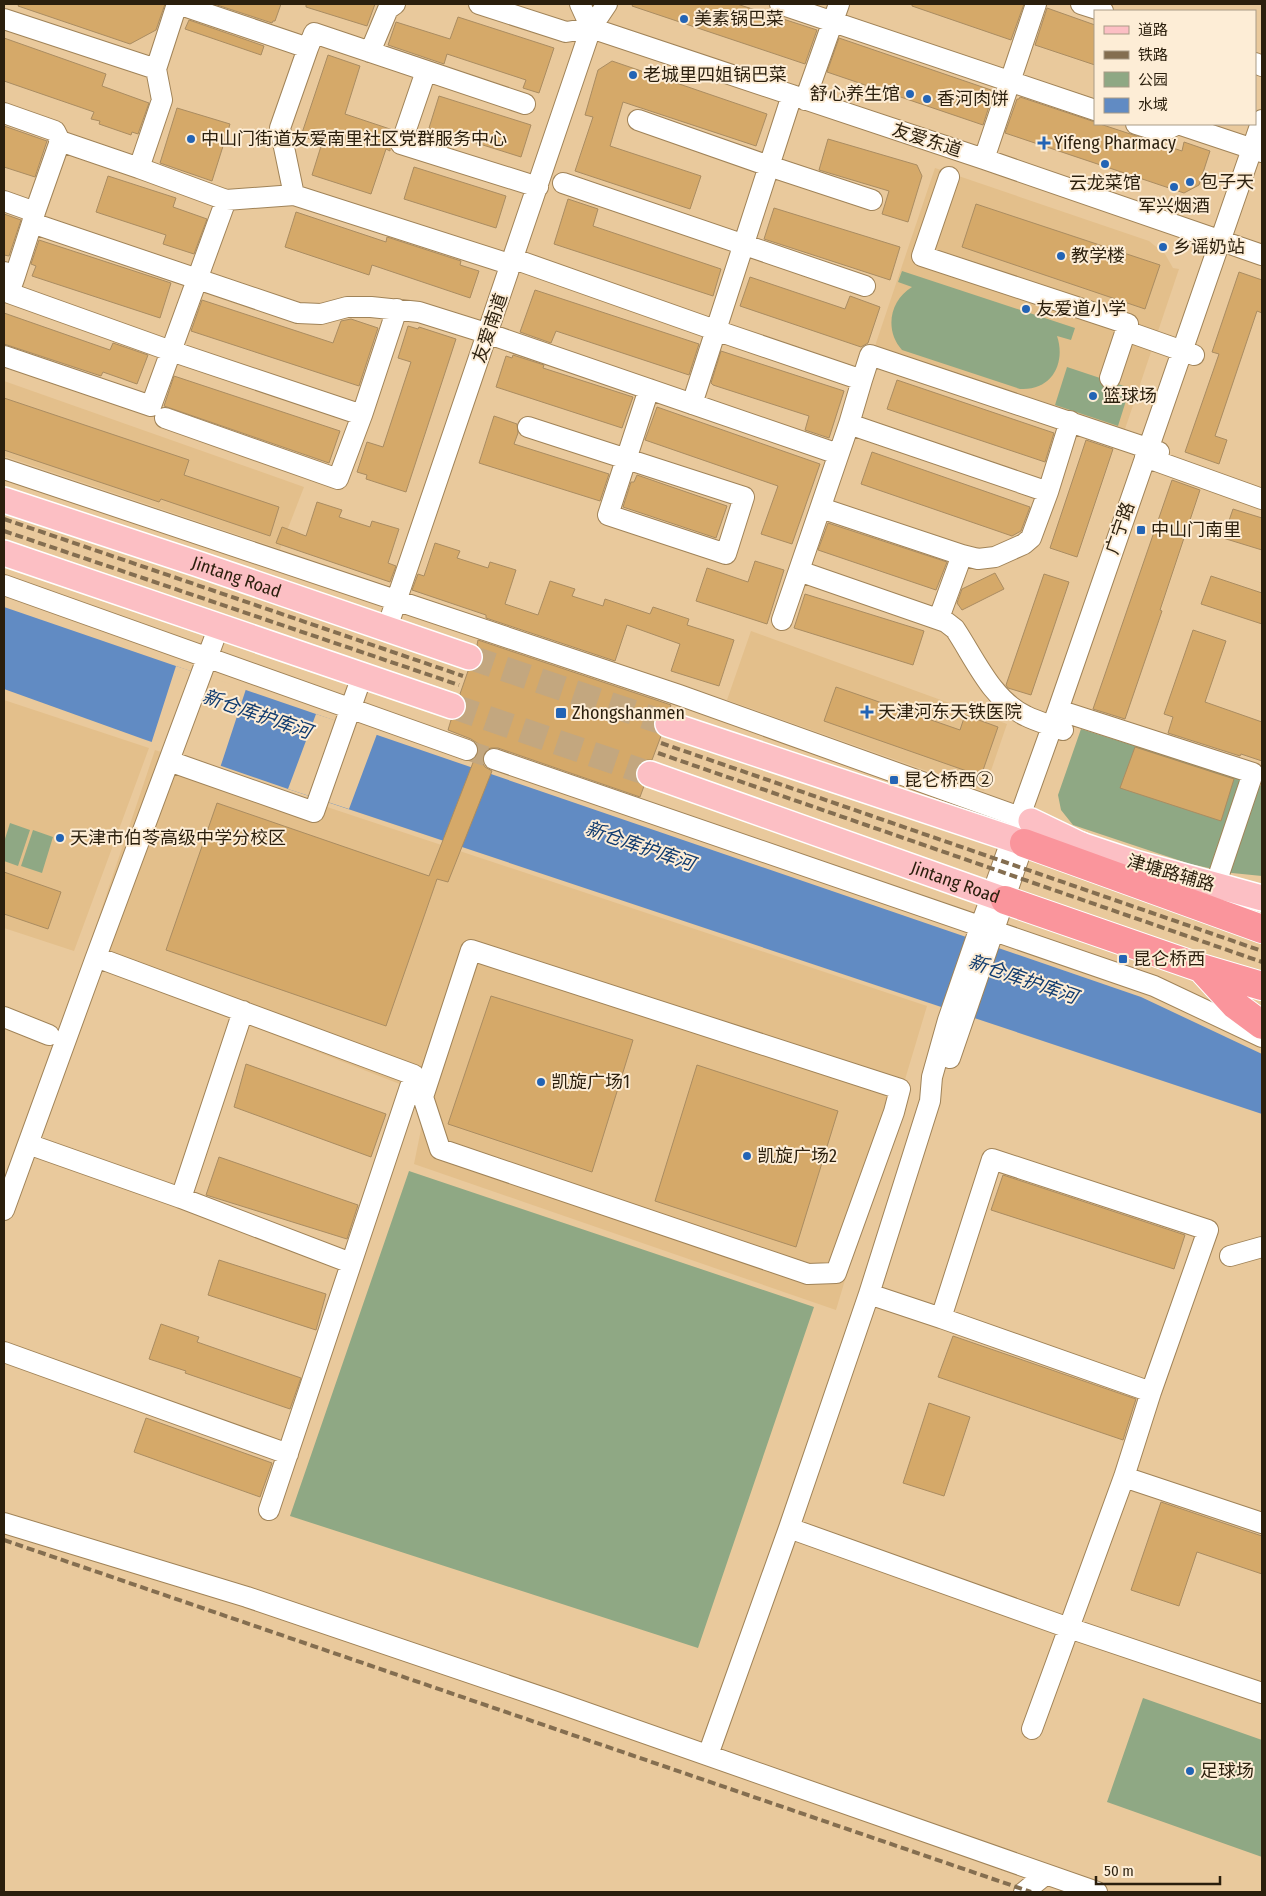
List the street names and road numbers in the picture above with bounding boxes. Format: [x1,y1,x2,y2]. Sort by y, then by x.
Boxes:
street label: 友爱东道 [889,118,965,162]
street label: 友爱南道 [468,290,512,366]
street label: 广宁路 [1101,499,1139,557]
street label: Jintang Road [189,552,284,603]
street label: 津塘路辅路 [1125,850,1217,896]
street label: Jintang Road [908,856,1003,908]

